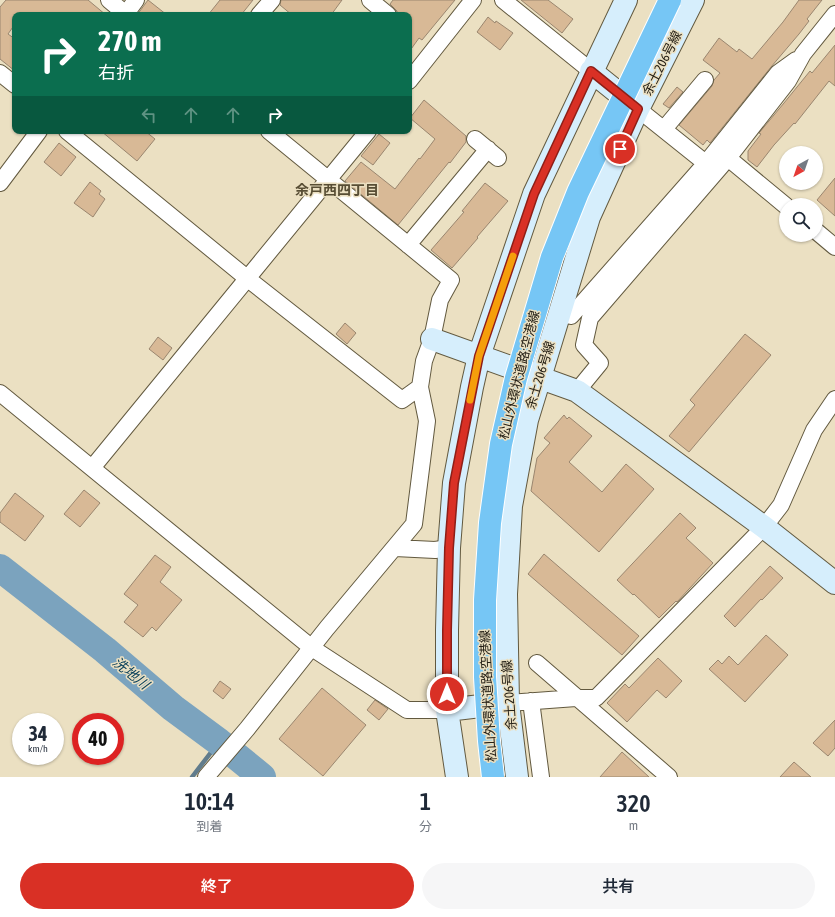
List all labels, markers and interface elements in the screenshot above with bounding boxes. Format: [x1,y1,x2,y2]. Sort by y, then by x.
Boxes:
text: 270 m [98,25,161,57]
icon: right [32,28,84,80]
street label: 余土206号線 [639,28,685,98]
text: 右折 [98,62,134,83]
icon: left [138,104,160,126]
icon: ahead [180,104,202,126]
icon: ahead [222,104,244,126]
icon: right [264,104,286,126]
pin [603,132,637,166]
icon: arrive [609,138,631,160]
north arrow [779,146,823,190]
map controls [779,146,823,242]
district label: 余戸西四丁目 [295,182,379,198]
button: search [779,198,823,242]
street label: 松山外環状道路;空港線 [496,309,542,441]
street label: 余土206号線 [523,339,557,411]
street label: 松山外環状道路;空港線 [477,630,499,762]
water label: 洗地川 [110,654,154,694]
street label: 余土206号線 [499,659,519,731]
position arrow [426,673,468,715]
speed limit sign: 40 [72,713,124,765]
text: 34 [29,722,47,745]
text: km/h [28,743,48,754]
text: 10:14 [185,788,234,815]
text: 1 [420,788,431,815]
text: 320 [617,790,650,817]
text: m [629,818,638,833]
text: 到着 [196,819,223,834]
text: 分 [419,819,432,834]
button: 終了 [20,863,414,909]
button: 共有 [422,863,815,909]

